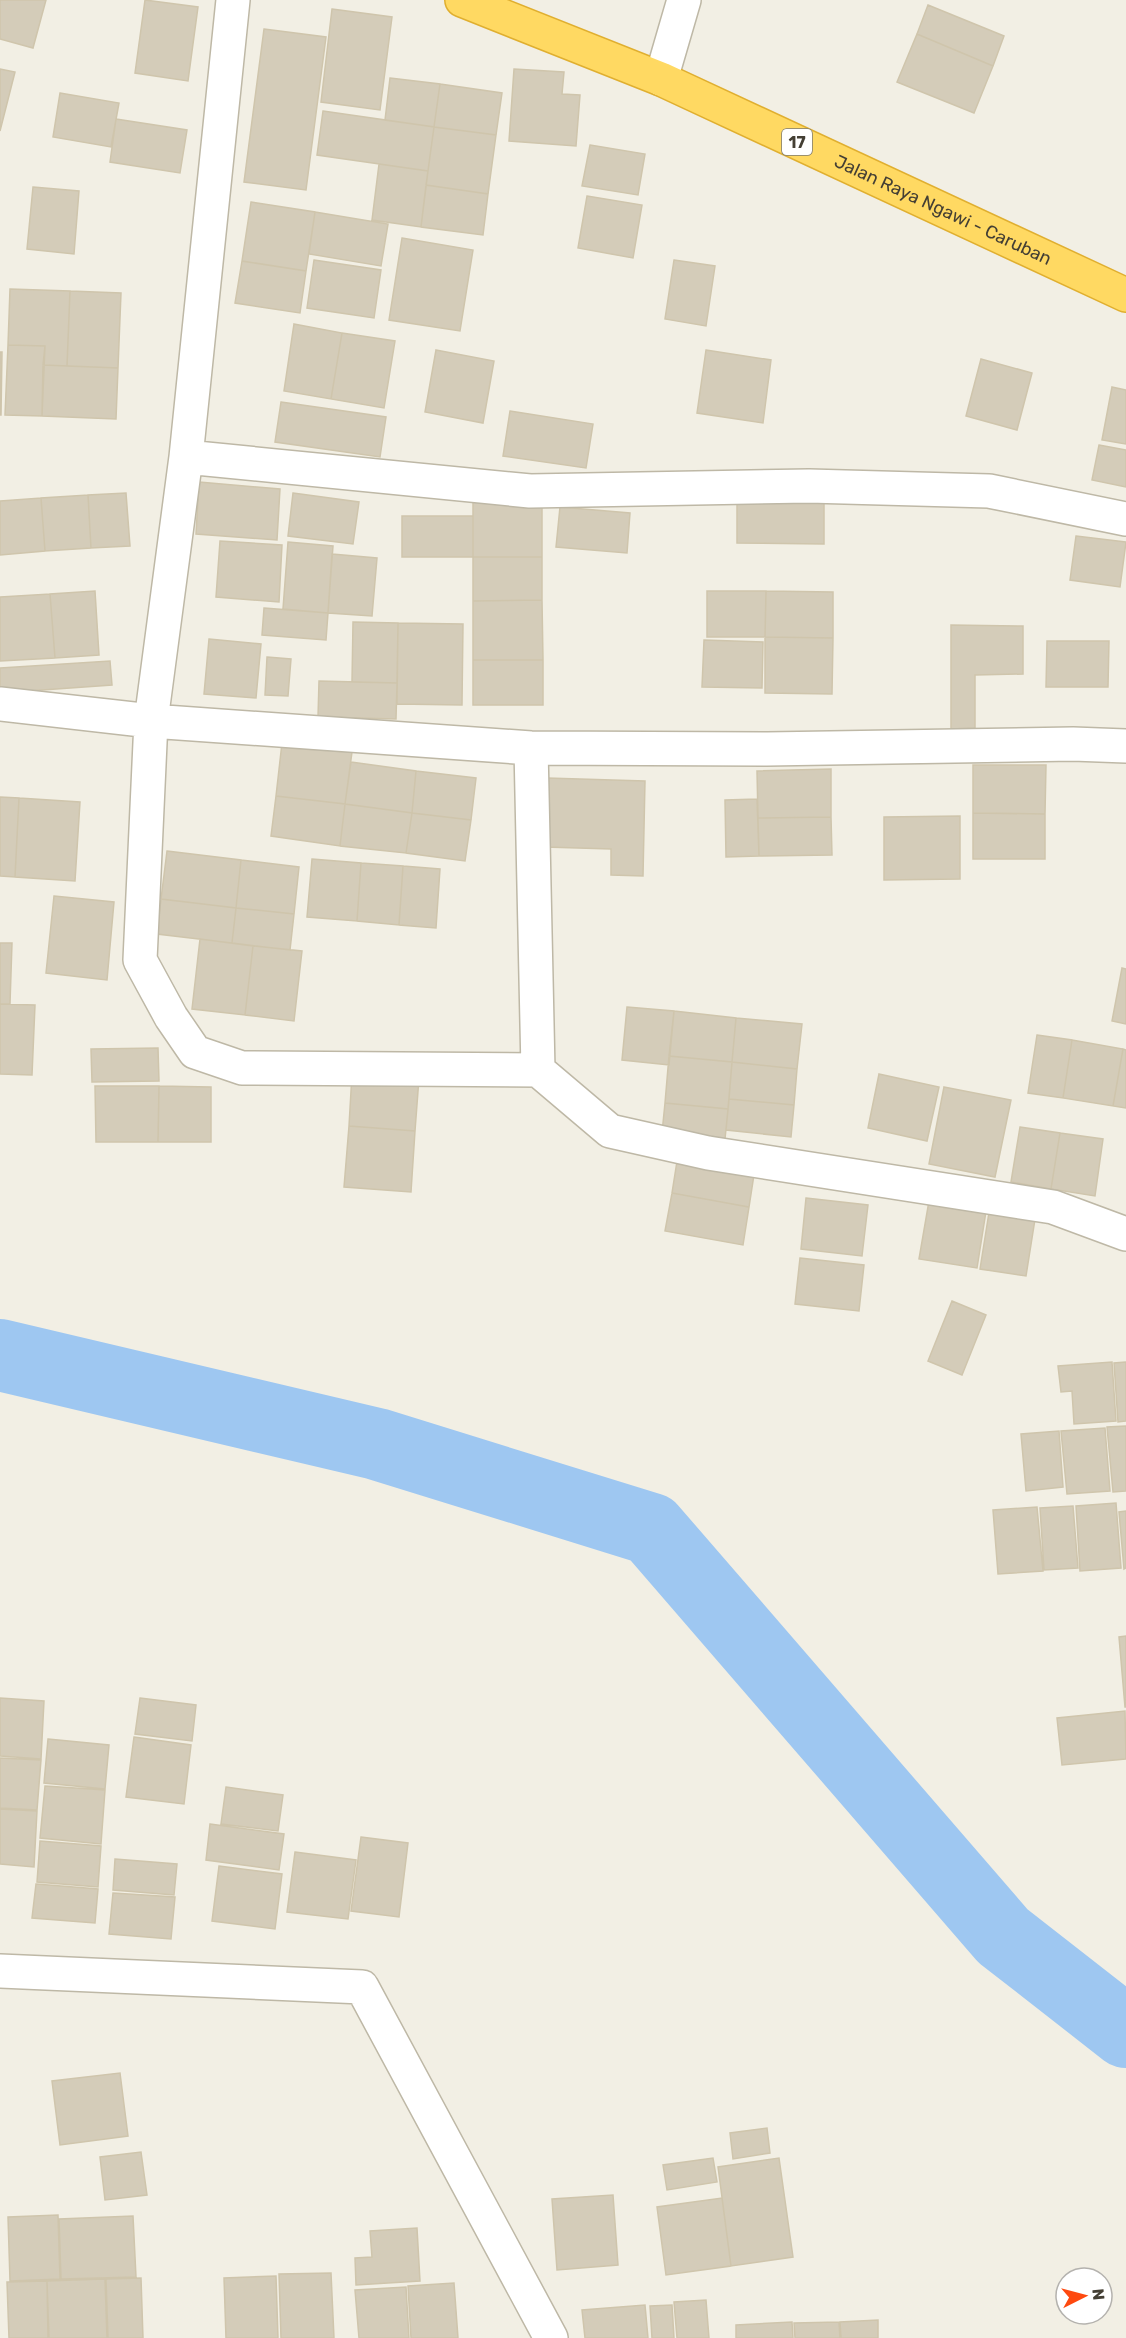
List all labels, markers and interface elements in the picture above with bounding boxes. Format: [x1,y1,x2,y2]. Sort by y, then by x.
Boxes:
road number: 17 [782,129,812,155]
street label: Jalan Raya Ngawi - Caruban [831,150,1055,270]
north arrow [1054,2266,1114,2326]
text: N [1088,2288,1108,2301]

